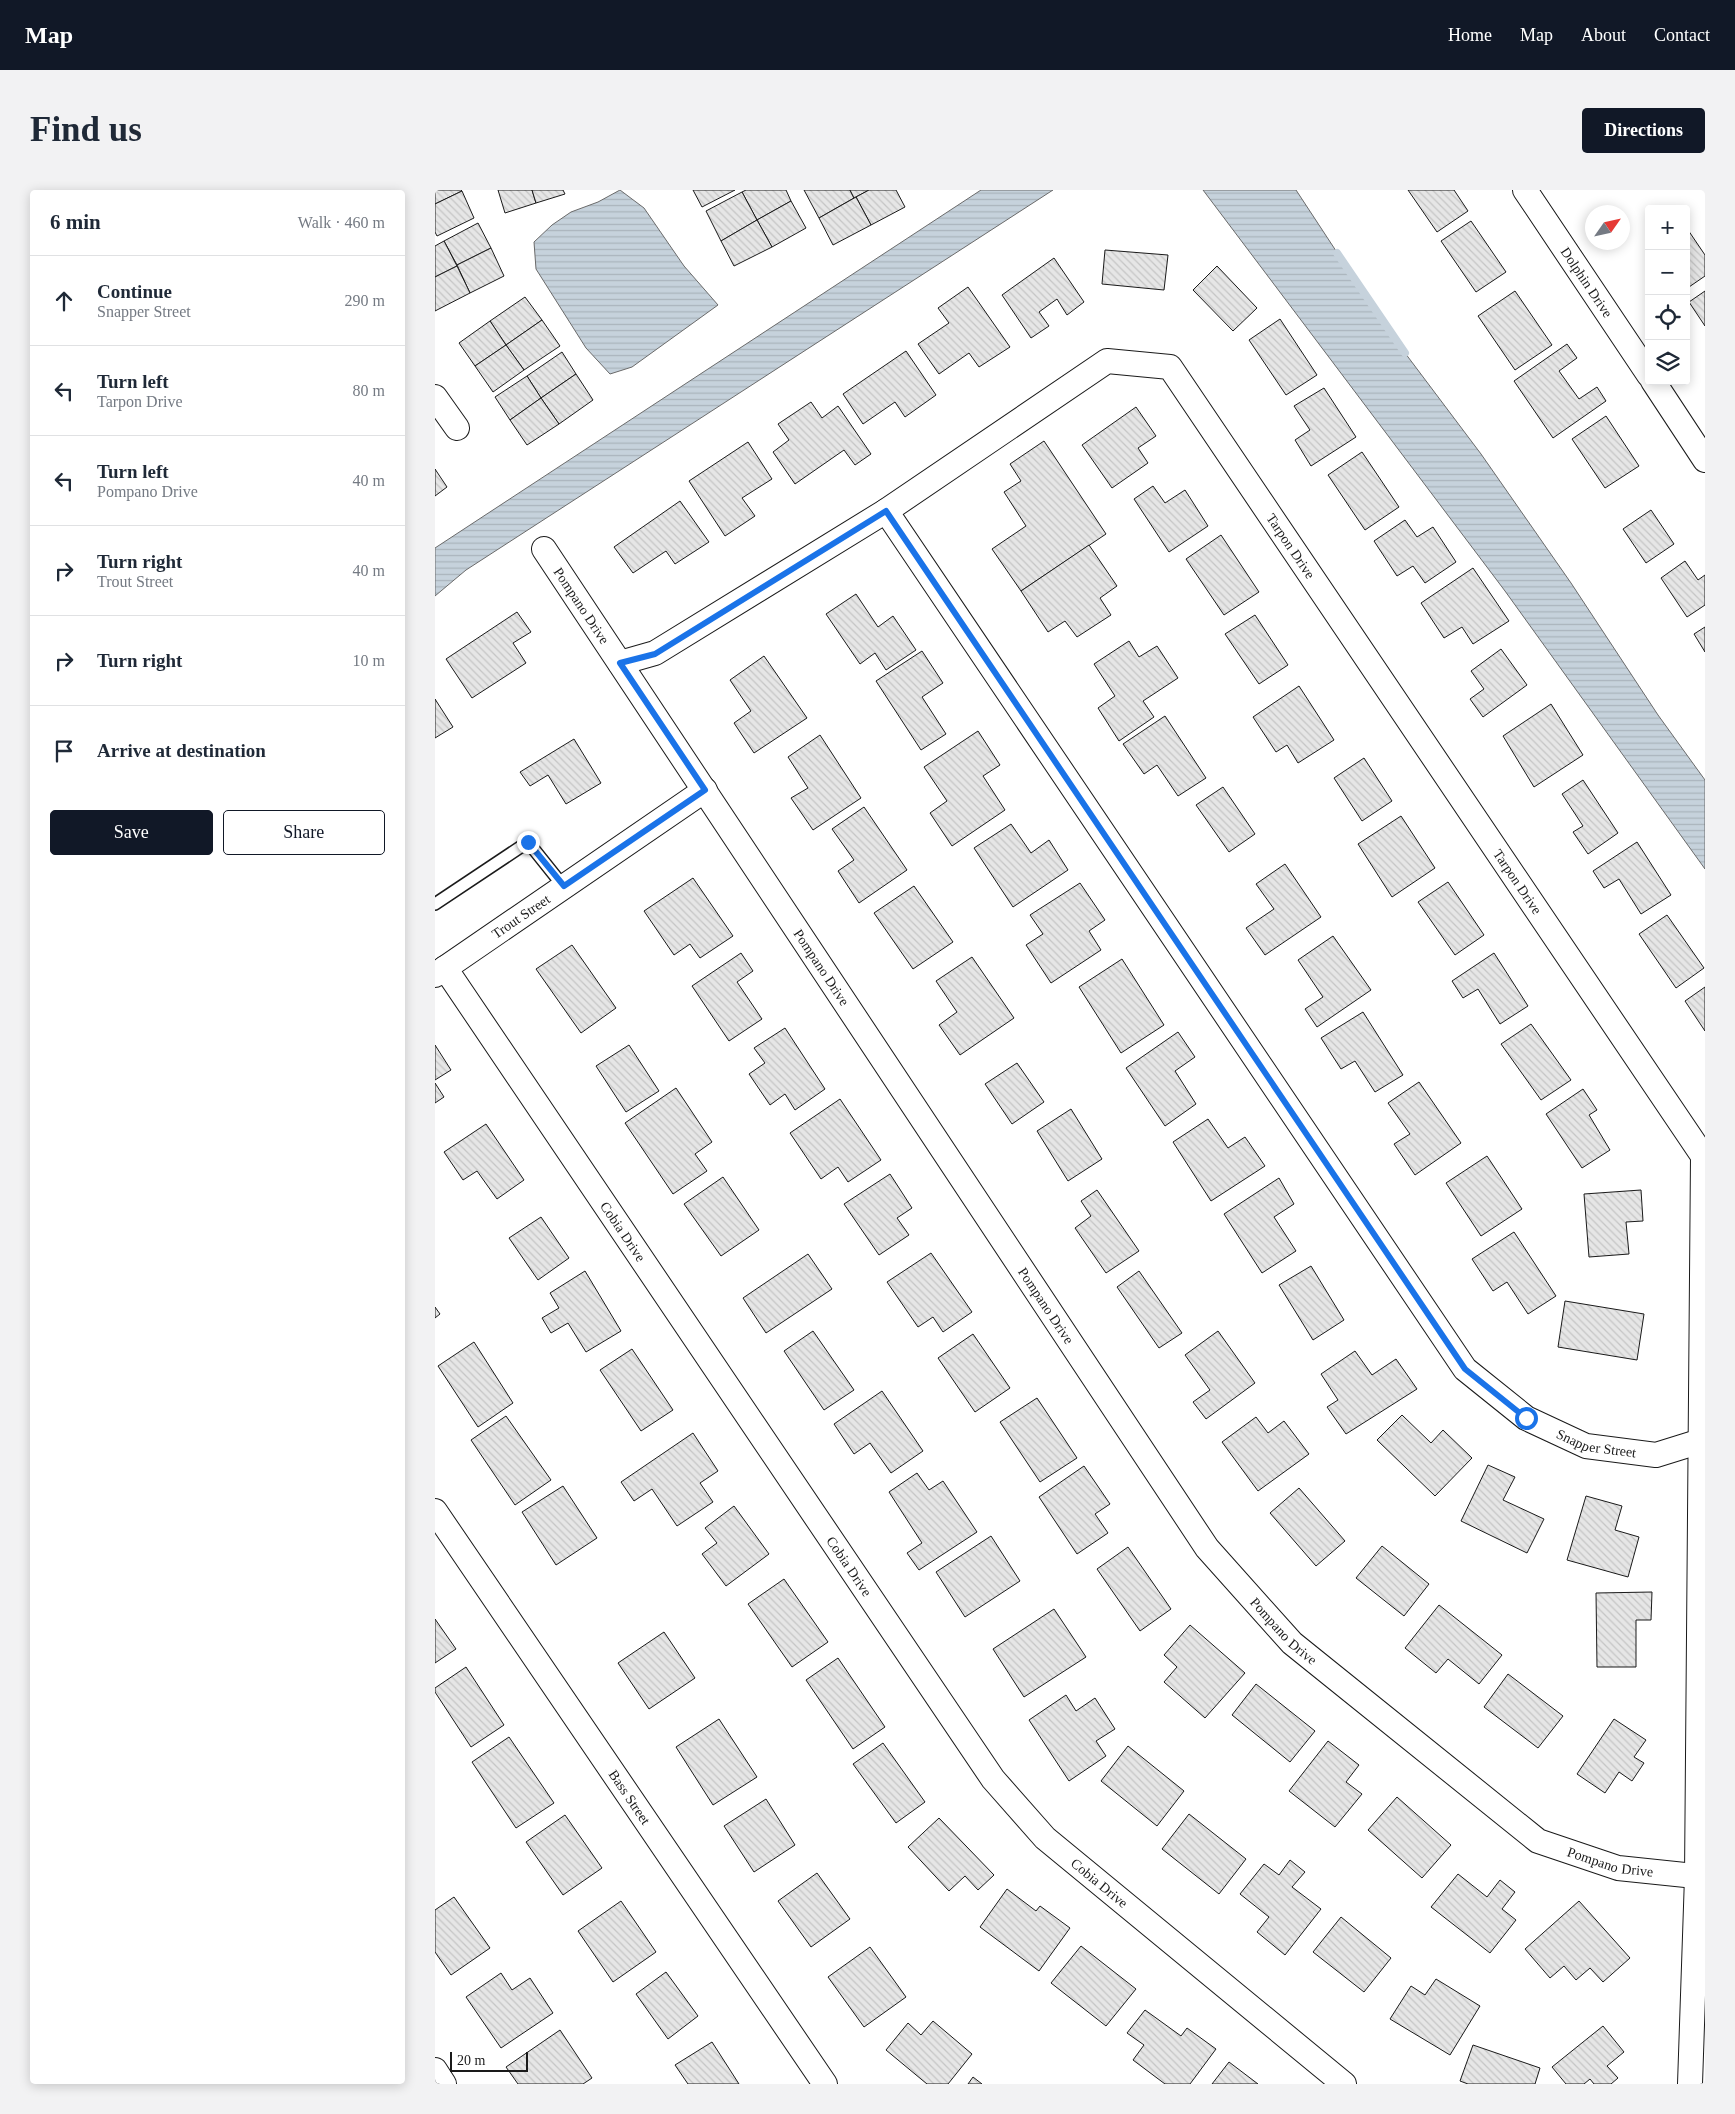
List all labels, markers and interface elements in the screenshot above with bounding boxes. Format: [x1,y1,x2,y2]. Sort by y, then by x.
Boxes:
text: Map [25,22,73,48]
text: Home [1448,25,1492,45]
text: Map [1520,25,1553,45]
text: About [1581,25,1626,45]
text: Contact [1654,25,1710,45]
button: Directions [1582,108,1705,153]
text: Find us [30,110,142,149]
north arrow [1585,205,1630,250]
map controls [1645,205,1690,385]
button: + [1645,205,1690,250]
text: 6 min [50,210,101,234]
text: Walk · 460 m [298,214,385,231]
street label: Dolphin Drive [1558,244,1616,320]
button: − [1645,250,1690,295]
text: Continue [97,281,172,302]
icon: ahead [50,287,78,315]
text: 290 m [345,292,385,309]
button: locate [1645,295,1690,340]
text: Snapper Street [97,303,191,320]
button: layers [1645,340,1690,385]
text: Turn left [97,371,169,392]
icon: left [50,377,78,405]
text: 80 m [353,382,385,399]
text: Tarpon Drive [97,393,183,410]
text: Turn left [97,461,169,482]
icon: left [50,467,78,495]
text: 40 m [353,472,385,489]
text: Pompano Drive [97,483,198,500]
street label: Tarpon Drive [1264,511,1318,581]
text: Turn right [97,551,182,572]
icon: right [50,557,78,585]
text: 40 m [353,562,385,579]
street label: Pompano Drive [551,565,612,647]
text: Trout Street [97,573,173,590]
icon: right [50,647,78,675]
text: Turn right [97,650,182,671]
text: 10 m [353,652,385,669]
icon: arrive [50,737,78,765]
text: Arrive at destination [97,740,266,761]
button: Save [50,810,213,855]
button: Share [223,810,385,855]
route end [517,831,540,854]
street label: Tarpon Drive [1490,846,1545,917]
street label: Trout Street [489,891,553,941]
street label: Pompano Drive [791,926,852,1008]
street label: Cobia Drive [598,1199,649,1264]
street label: Pompano Drive [1015,1265,1077,1346]
route start [1515,1407,1538,1430]
street label: Snapper Street [1554,1426,1637,1460]
street label: Cobia Drive [824,1534,875,1599]
street label: Pompano Drive [1247,1594,1320,1667]
street label: Bass Street [606,1767,654,1827]
street label: Pompano Drive [1566,1844,1654,1879]
street label: Cobia Drive [1068,1855,1131,1911]
scale bar [450,2049,527,2072]
text: 20 m [457,2053,485,2068]

